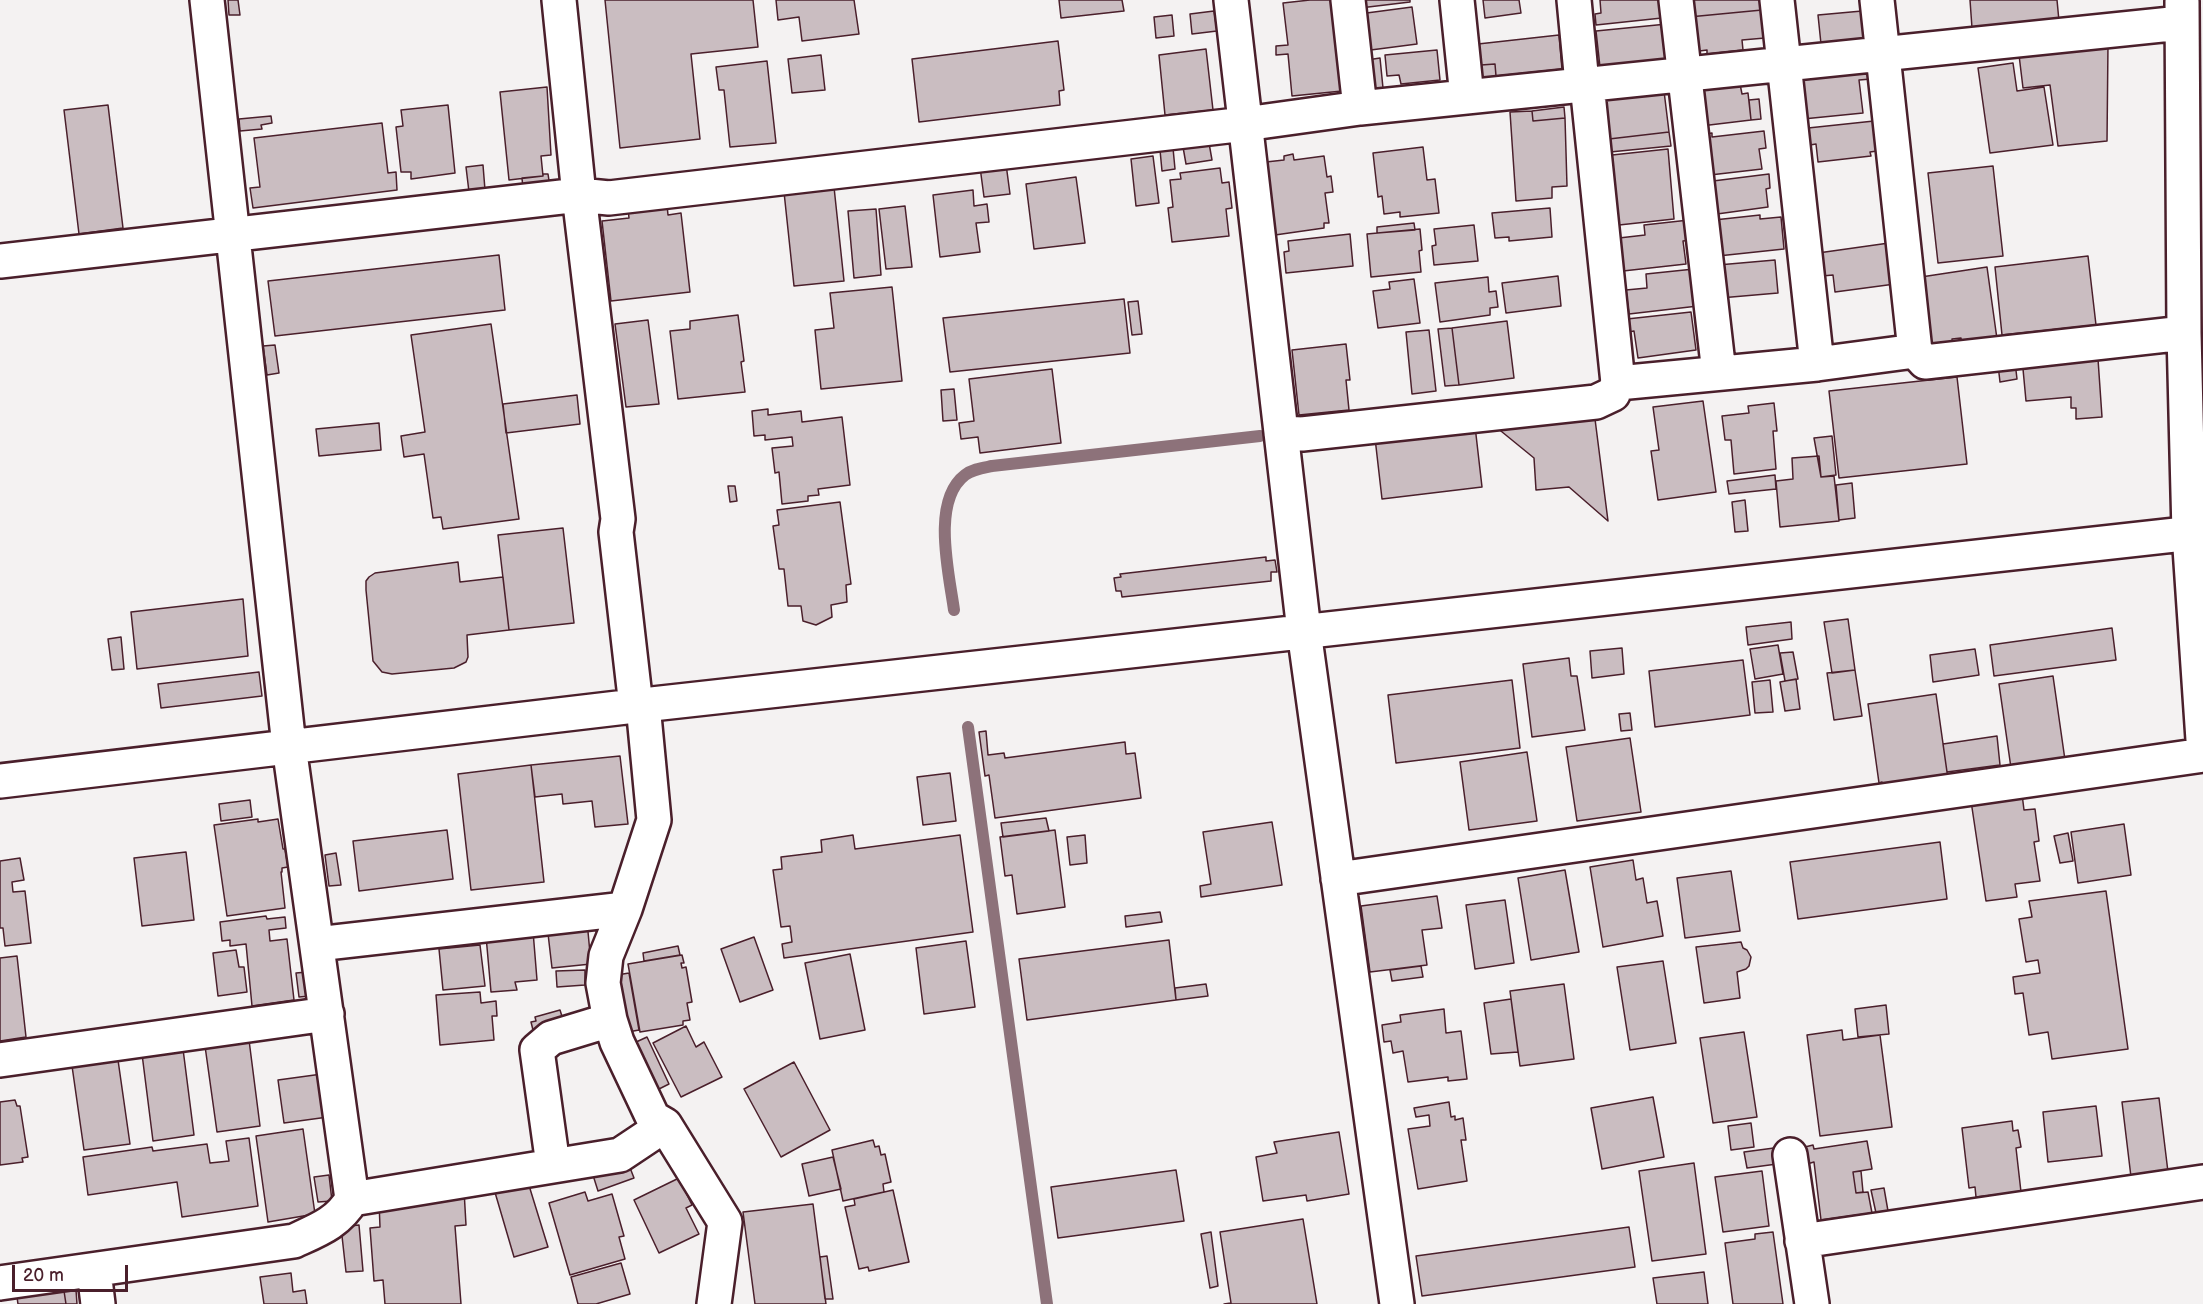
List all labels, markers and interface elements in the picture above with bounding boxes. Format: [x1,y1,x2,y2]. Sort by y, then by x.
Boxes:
scale bar [15,1253,130,1291]
text: 20 m [23,1265,64,1286]

